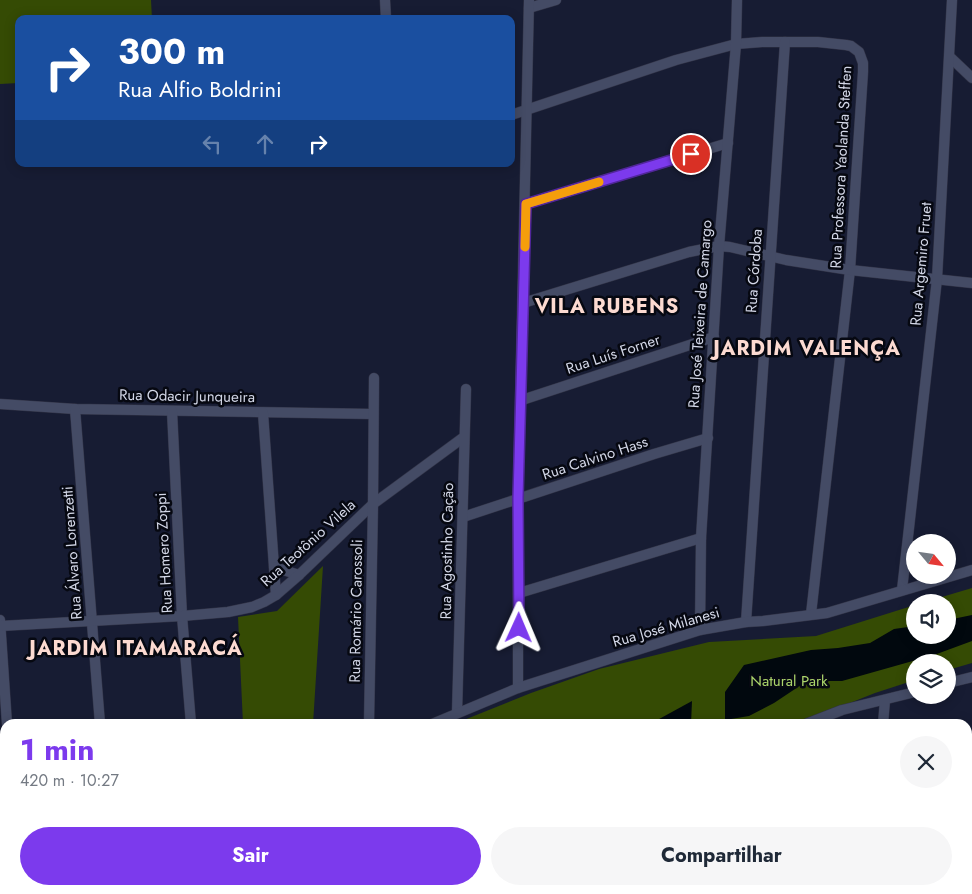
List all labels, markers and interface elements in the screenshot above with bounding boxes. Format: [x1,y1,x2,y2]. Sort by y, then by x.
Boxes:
text: 300 m [118,27,225,77]
icon: right [35,35,100,100]
street label: Rua Professora Yaolanda Steffen [825,65,857,269]
text: Rua Alfio Boldrini [118,73,282,105]
icon: left [198,130,226,158]
icon: ahead [251,130,279,158]
icon: right [304,130,332,158]
pin [670,133,712,175]
icon: arrive [677,140,705,168]
street label: Rua Argemiro Fruet [905,201,937,327]
street label: Rua José Teixeira de Camargo [682,219,718,409]
street label: Rua Córdoba [740,228,768,314]
district label: VILA RUBENS [534,292,679,321]
street label: Rua Luís Forner [563,328,664,380]
district label: JARDIM VALENÇA [709,334,901,363]
street label: Rua Odacir Junqueira [119,384,255,408]
street label: Rua Calvino Hass [539,431,651,485]
street label: Rua Agostinho Cação [435,482,459,620]
street label: Rua Álvaro Lorenzetti [56,486,88,620]
street label: Rua Homero Zoppi [150,492,178,614]
street label: Rua Teotônio Vilela [256,494,360,592]
north arrow [906,534,956,584]
map controls [906,534,956,704]
street label: Rua Romário Carossoli [344,539,368,683]
button: sound [906,594,956,644]
position arrow [492,601,544,653]
street label: Rua José Milanesi [610,601,722,653]
district label: JARDIM ITAMARACÁ [25,633,243,663]
button: layers [906,654,956,704]
park label: Natural Park [750,670,828,692]
text: 1 min [20,728,94,771]
button: close [900,736,952,788]
text: 420 m · 10:27 [20,769,119,792]
button: Sair [20,827,481,885]
button: Compartilhar [491,827,952,885]

